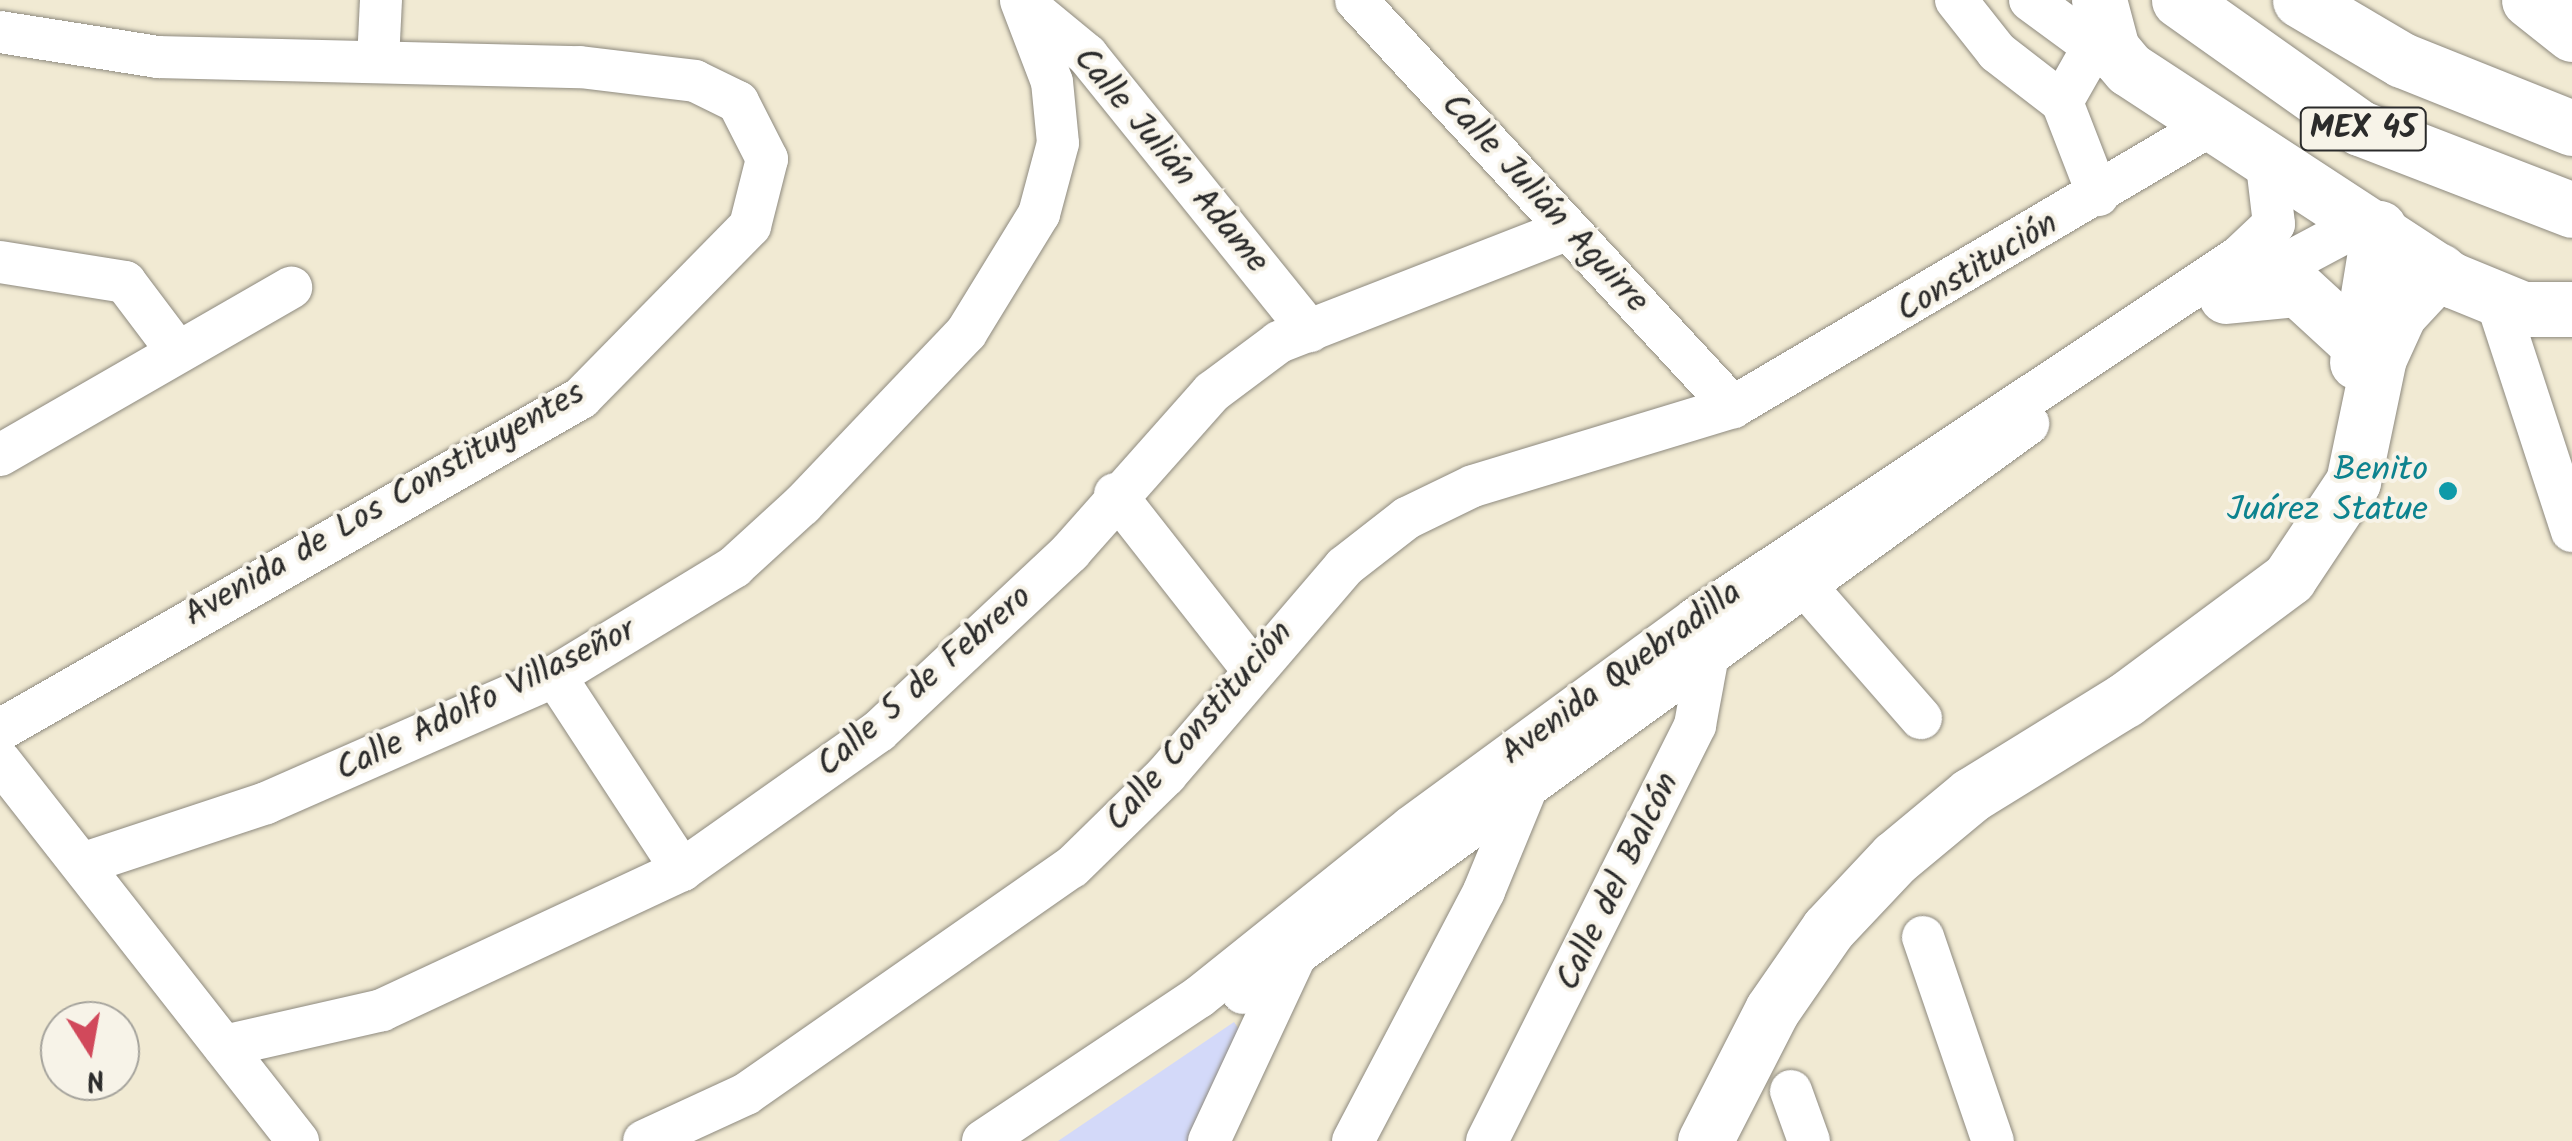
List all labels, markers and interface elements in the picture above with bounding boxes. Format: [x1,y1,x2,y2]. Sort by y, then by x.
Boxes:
street label: Calle Julián Adame [1063,39,1277,283]
street label: Calle Julián Aguirre [1431,85,1657,323]
road number: MEX 45 [2298,102,2428,156]
street label: Constitución [1890,203,2066,333]
street label: Avenida de Los Constituyentes [177,373,593,637]
place label: Benito Juárez Statue [2227,450,2428,532]
marker: Benito Juárez Statue [2437,480,2459,502]
street label: Avenida Quebradilla [1493,573,1751,775]
street label: Calle 5 de Febrero [809,577,1041,787]
street label: Calle Adolfo Villaseñor [329,610,643,792]
street label: Calle Constitución [1097,613,1303,841]
street label: Calle del Balcón [1548,766,1690,998]
north arrow [40,1001,140,1101]
text: N [82,1055,108,1103]

